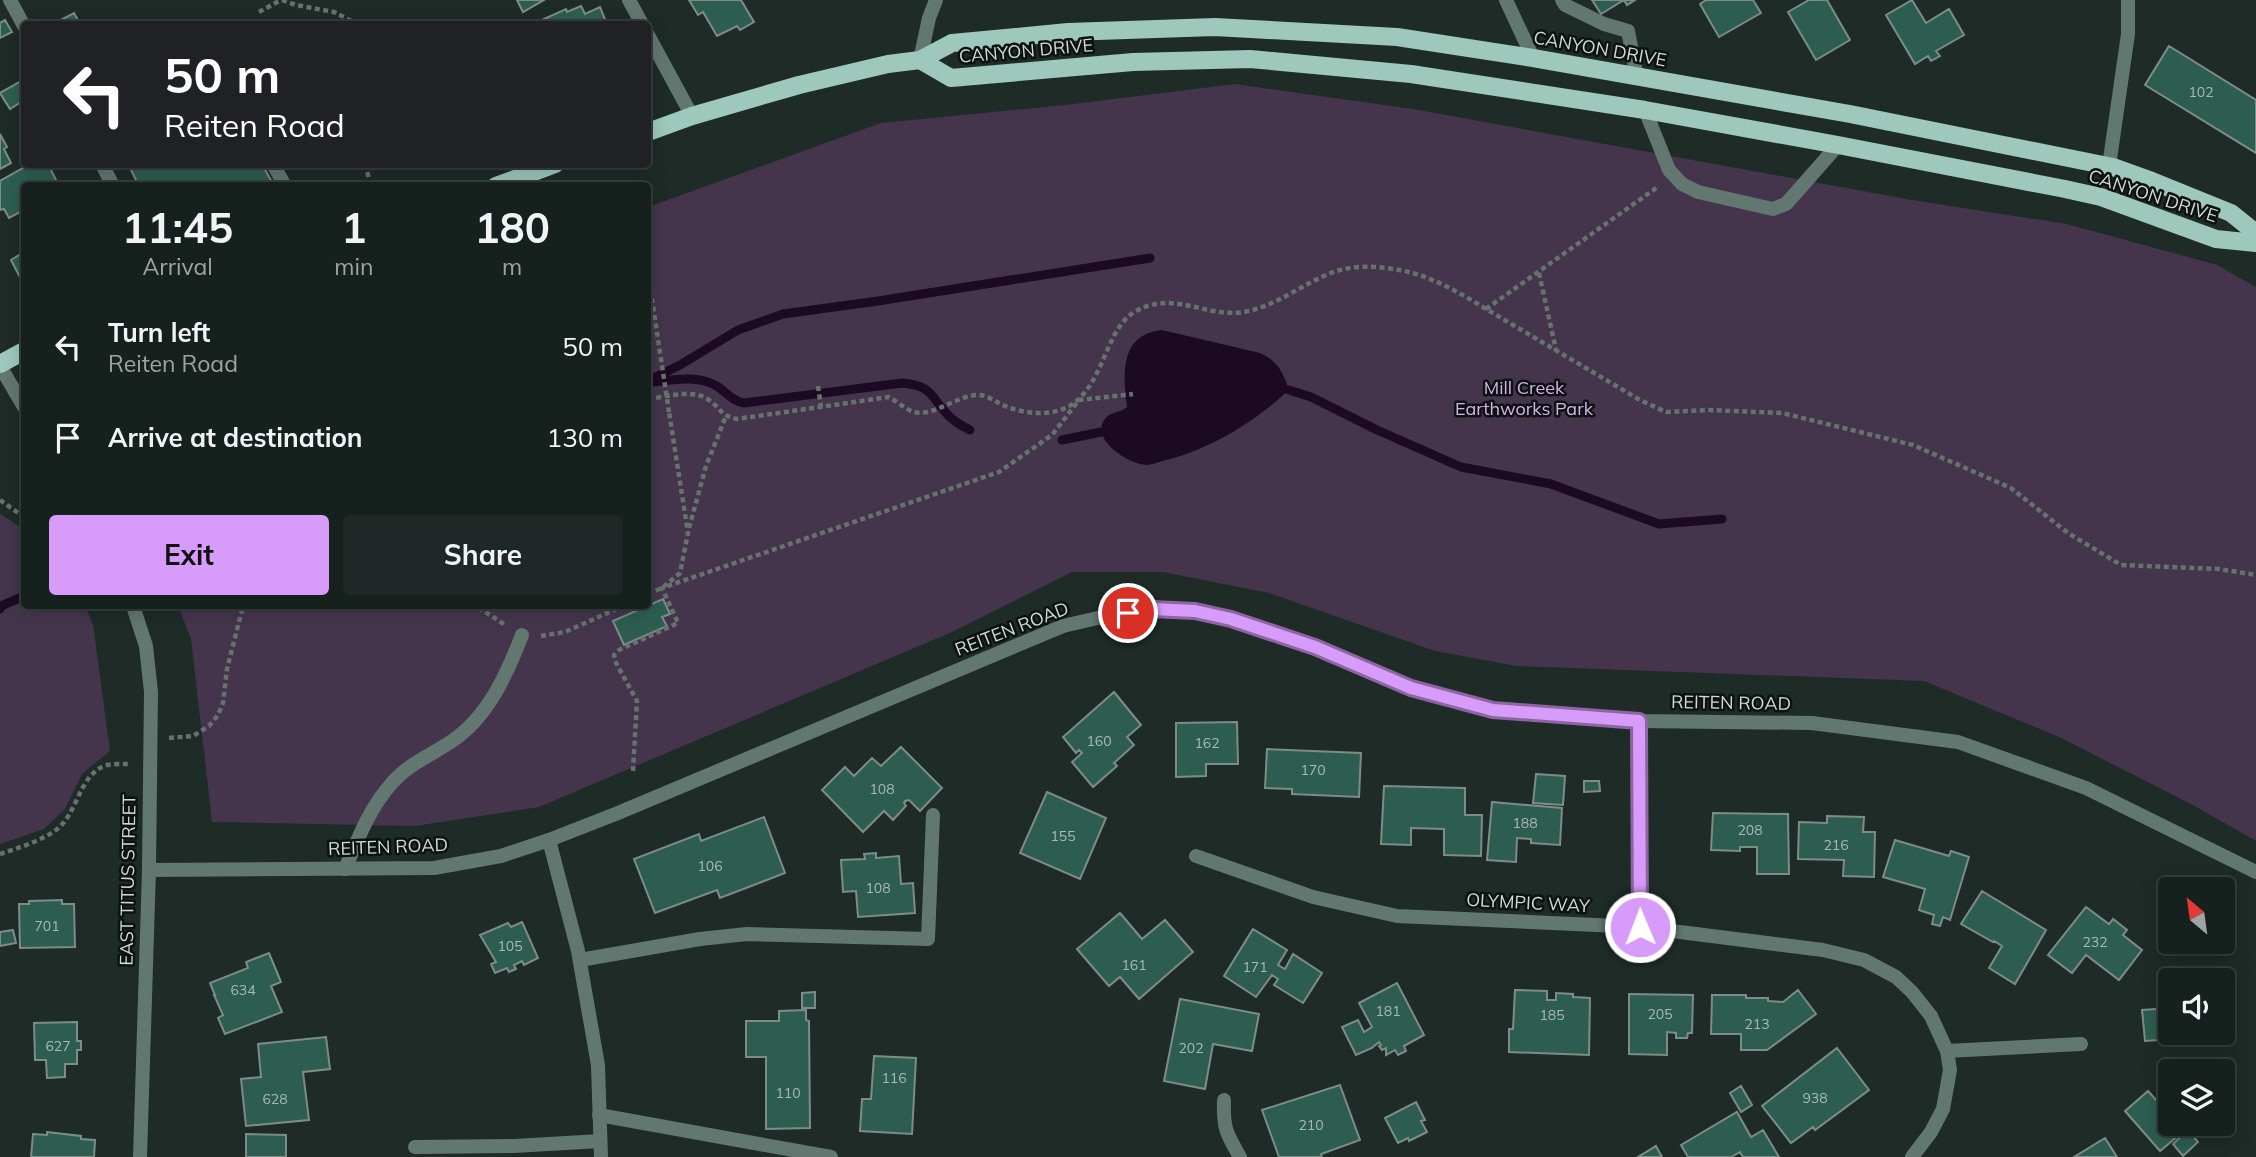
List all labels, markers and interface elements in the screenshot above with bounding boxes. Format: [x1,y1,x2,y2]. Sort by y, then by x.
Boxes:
street label: CANYON DRIVE [1532,25,1668,72]
street label: CANYON DRIVE [958,33,1094,68]
text: 50 m [164,44,280,105]
icon: left [49,49,140,140]
house number: 102 [2188,83,2214,101]
text: Reiten Road [164,105,345,145]
street label: CANYON DRIVE [2086,164,2221,227]
text: 11:45 [122,201,233,254]
text: 1 [341,201,366,254]
text: 180 [474,201,550,254]
text: Arrival [142,252,213,281]
text: min [334,252,373,281]
text: m [502,252,522,281]
text: Turn left [108,316,210,349]
icon: left [49,328,87,366]
text: 50 m [562,330,623,363]
text: Reiten Road [108,349,238,378]
park label: Mill Creek Earthworks Park [1455,376,1594,420]
icon: arrive [49,419,87,457]
text: Arrive at destination [108,421,363,454]
text: 130 m [547,421,623,454]
button: Exit [49,515,329,595]
button: Share [343,515,623,595]
pin [1098,583,1158,643]
icon: arrive [1109,594,1147,632]
street label: REITEN ROAD [952,596,1072,661]
street label: REITEN ROAD [1671,690,1791,715]
house number: 160 [1086,732,1112,750]
house number: 162 [1194,734,1220,752]
house number: 170 [1300,761,1326,779]
house number: 108 [869,780,895,798]
street label: EAST TITUS STREET [115,794,140,966]
house number: 188 [1512,814,1538,832]
house number: 208 [1737,821,1763,839]
house number: 155 [1050,827,1076,845]
street label: REITEN ROAD [328,833,448,860]
house number: 216 [1823,836,1849,854]
house number: 106 [697,857,723,875]
north arrow [2158,877,2235,954]
map controls [2158,877,2235,1136]
house number: 108 [865,879,891,897]
street label: OLYMPIC WAY [1466,888,1591,917]
position arrow [1603,890,1677,964]
house number: 701 [34,917,60,935]
house number: 232 [2082,933,2108,951]
house number: 105 [497,937,523,955]
house number: 161 [1121,956,1147,974]
house number: 171 [1242,958,1268,976]
button: sound [2158,968,2235,1045]
house number: 634 [230,981,256,999]
house number: 181 [1375,1002,1401,1020]
house number: 205 [1647,1005,1673,1023]
house number: 185 [1539,1006,1565,1024]
house number: 213 [1744,1015,1770,1033]
house number: 627 [45,1037,71,1055]
house number: 202 [1178,1039,1204,1057]
button: layers [2158,1059,2235,1136]
house number: 116 [881,1069,907,1087]
house number: 110 [775,1084,801,1102]
house number: 938 [1802,1089,1828,1107]
house number: 628 [262,1090,288,1108]
house number: 210 [1298,1116,1324,1134]

